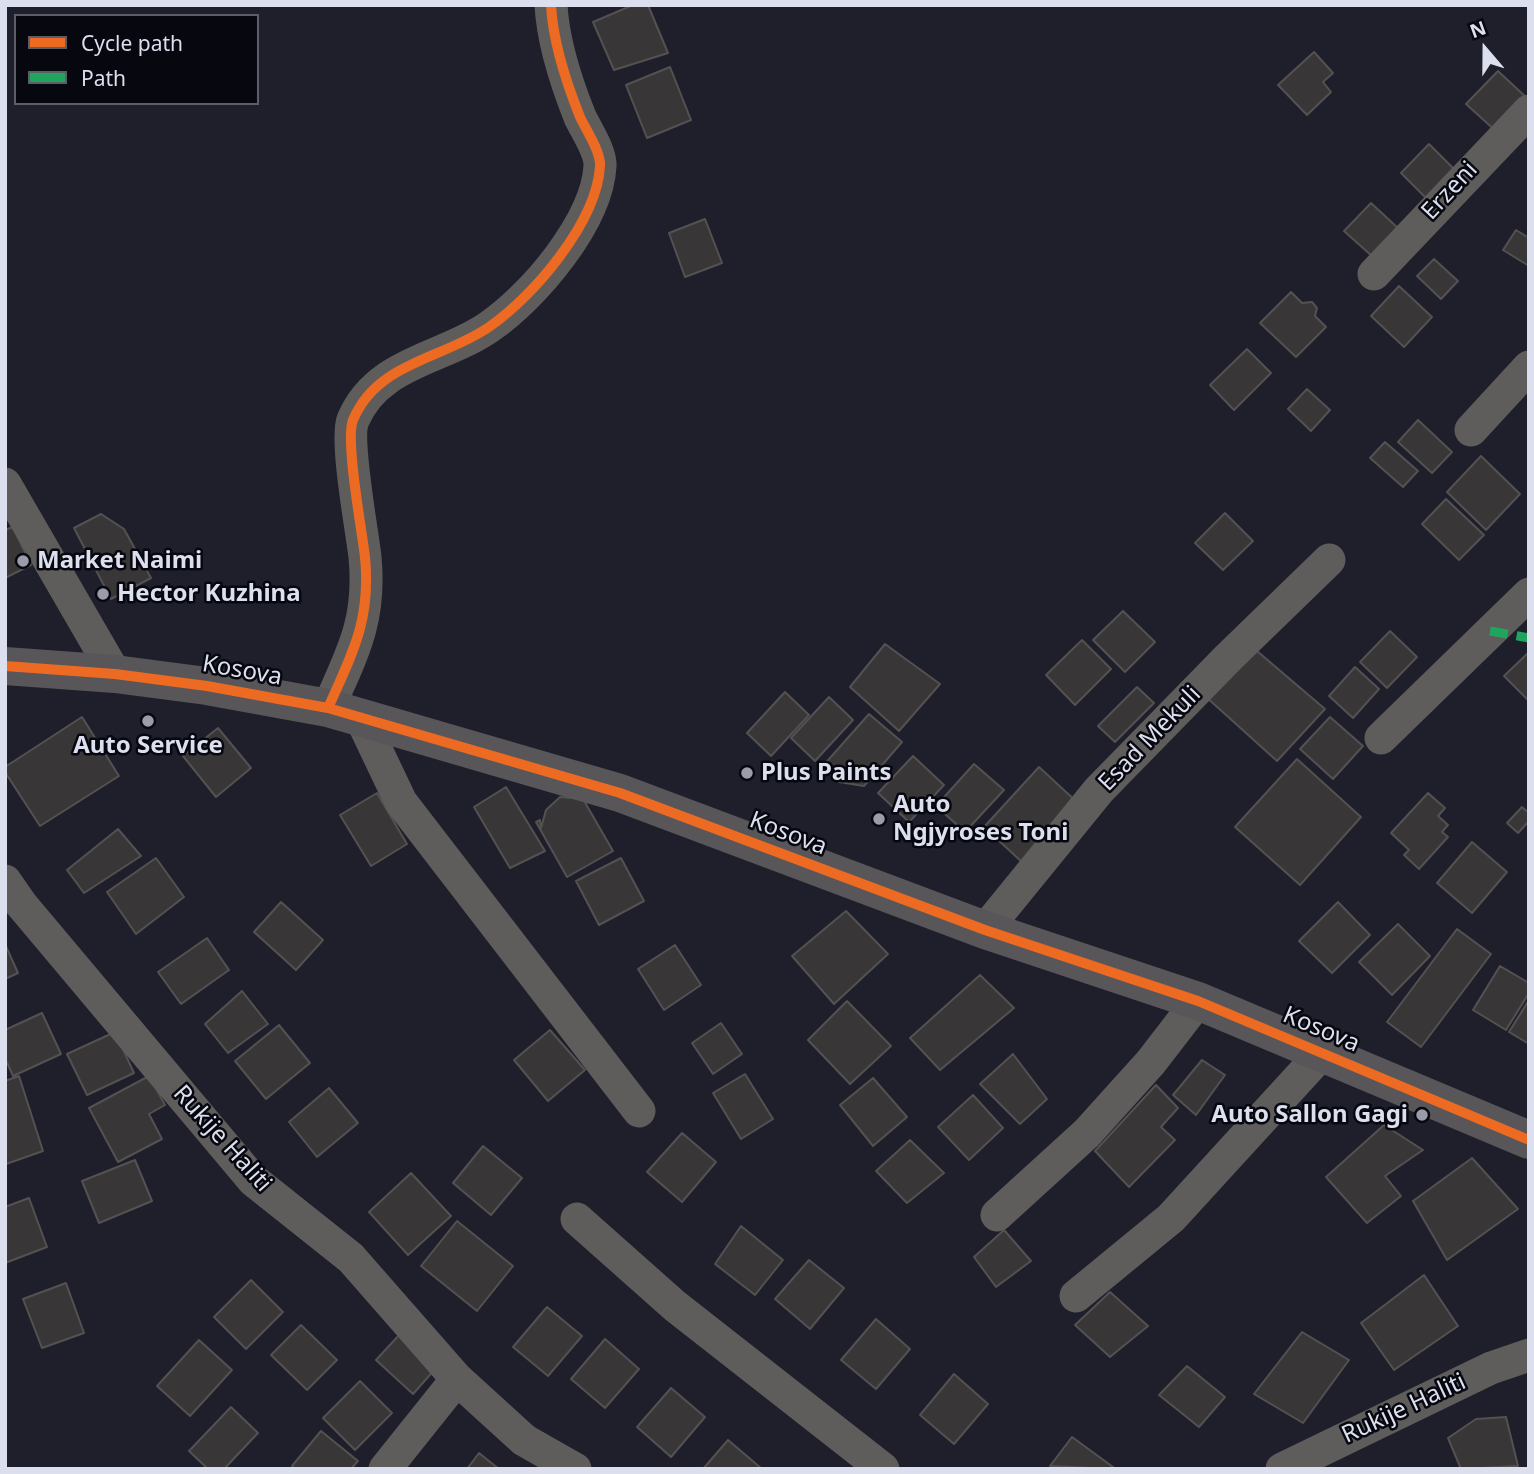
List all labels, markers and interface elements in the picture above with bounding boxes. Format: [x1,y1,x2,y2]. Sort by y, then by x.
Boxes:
legend [14,14,259,105]
north arrow [1450,14,1520,84]
text: N [1466,14,1490,44]
text: Cycle path [81,29,183,57]
text: Path [81,64,126,92]
street label: Erzeni [1416,156,1484,226]
place label: Market Naimi [37,547,202,575]
marker: Market Naimi [15,553,31,569]
place label: Hector Kuzhina [117,580,301,608]
marker: Hector Kuzhina [95,586,111,602]
street label: Kosova [200,650,284,692]
street label: Esad Mekuli [1093,681,1207,797]
marker: Auto Service [140,713,156,729]
place label: Auto Service [73,732,223,760]
place label: Plus Paints [761,759,891,787]
marker: Plus Paints [739,765,755,781]
place label: Auto Ngjyroses Toni [893,791,1068,847]
street label: Kosova [745,806,831,862]
marker: Auto Ngjyroses Toni [871,811,887,827]
street label: Kosova [1278,1001,1364,1059]
street label: Rukije Haliti [167,1080,277,1198]
place label: Auto Sallon Gagi [1211,1101,1408,1129]
marker: Auto Sallon Gagi [1414,1107,1430,1123]
street label: Rukije Haliti [1338,1368,1470,1450]

